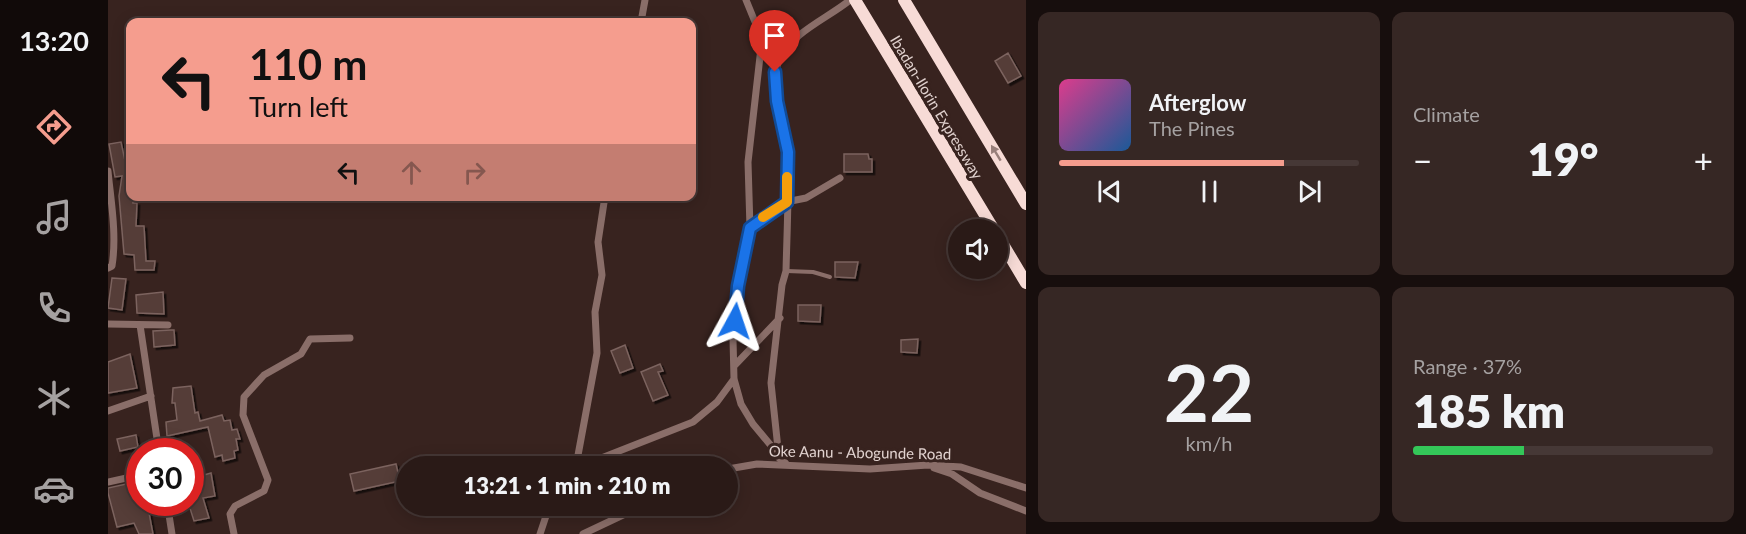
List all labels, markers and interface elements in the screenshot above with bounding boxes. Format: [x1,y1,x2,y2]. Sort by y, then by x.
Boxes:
pin [749,10,800,72]
icon: arrive [758,19,791,52]
text: 13:20 [19,24,89,57]
street label: Ibadan-Ilorin Expressway [887,32,987,182]
text: 110 m [249,39,367,89]
icon: left [150,42,228,120]
text: Afterglow [1149,89,1246,116]
text: Turn left [249,90,348,123]
text: Climate [1413,102,1480,126]
icon: directions [33,106,75,148]
text: The Pines [1149,116,1235,140]
text: 19° [1528,132,1598,186]
text: − [1413,140,1432,180]
text: + [1694,140,1713,180]
one-way arrow [991,144,1001,161]
icon: left [332,156,365,189]
icon: ahead [395,156,428,189]
icon: right [458,156,491,189]
icon: previous [1093,175,1126,208]
icon: pause [1193,175,1226,208]
icon: next [1293,175,1326,208]
icon: music [33,196,75,238]
map controls [948,219,1008,279]
button: sound [948,219,1008,279]
icon: phone [33,287,75,329]
position arrow [703,289,767,353]
text: 22 [1164,345,1254,439]
text: Range · 37% [1413,354,1522,378]
icon: climate [33,377,75,419]
text: 185 km [1413,384,1565,438]
text: km/h [1186,431,1232,455]
speed limit sign: 30 [126,438,204,516]
street label: Oke Aanu - Abogunde Road [769,441,951,463]
icon: car [33,468,75,510]
text: 13:21 · 1 min · 210 m [464,472,670,499]

